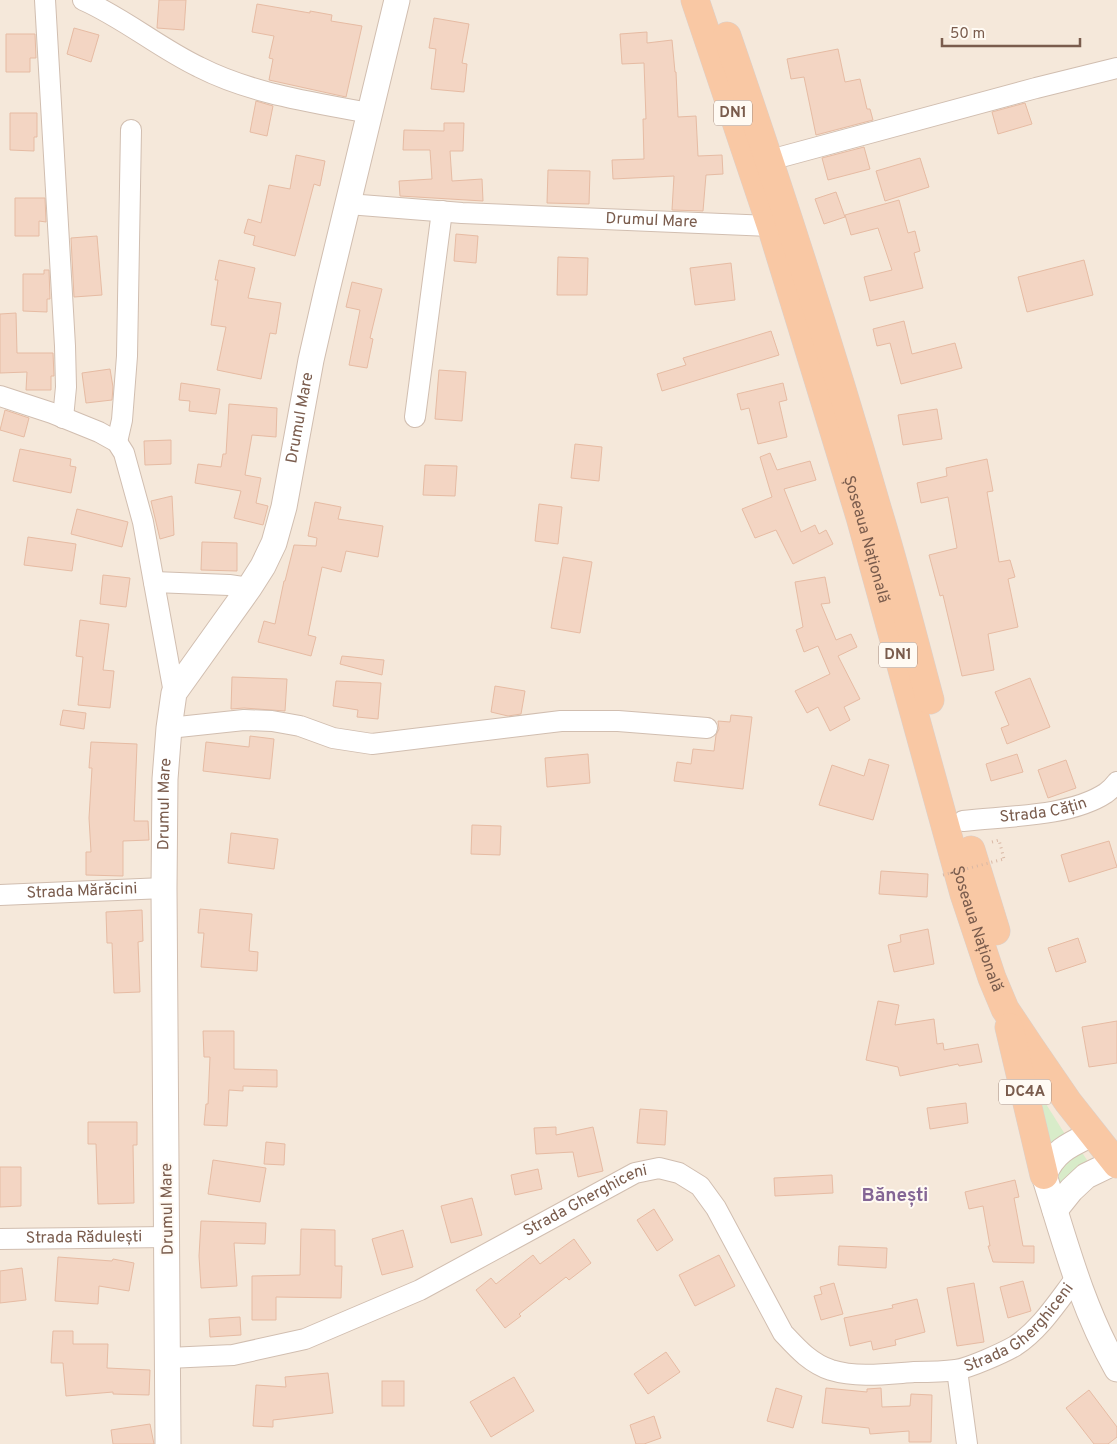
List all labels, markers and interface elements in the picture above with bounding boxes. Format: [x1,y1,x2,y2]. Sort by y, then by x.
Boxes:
scale bar [942,15,1080,47]
text: 50 m [950,25,985,44]
road number: DN1 [714,100,752,126]
street label: Drumul Mare [605,209,698,233]
street label: Drumul Mare [282,371,319,465]
street label: Șoseaua Națională [838,473,893,605]
road number: DN1 [879,642,917,668]
street label: Drumul Mare [154,757,177,850]
street label: Strada Cățin [999,793,1090,828]
street label: Șoseaua Națională [947,864,1007,995]
street label: Strada Mărăcini [26,879,138,904]
road number: DC4A [999,1080,1051,1104]
street label: Strada Gherghiceni [520,1161,649,1242]
street label: Drumul Mare [157,1163,179,1255]
district label: Bănești [862,1184,928,1208]
street label: Strada Rădulești [26,1227,142,1249]
street label: Strada Gherghiceni [961,1279,1078,1377]

